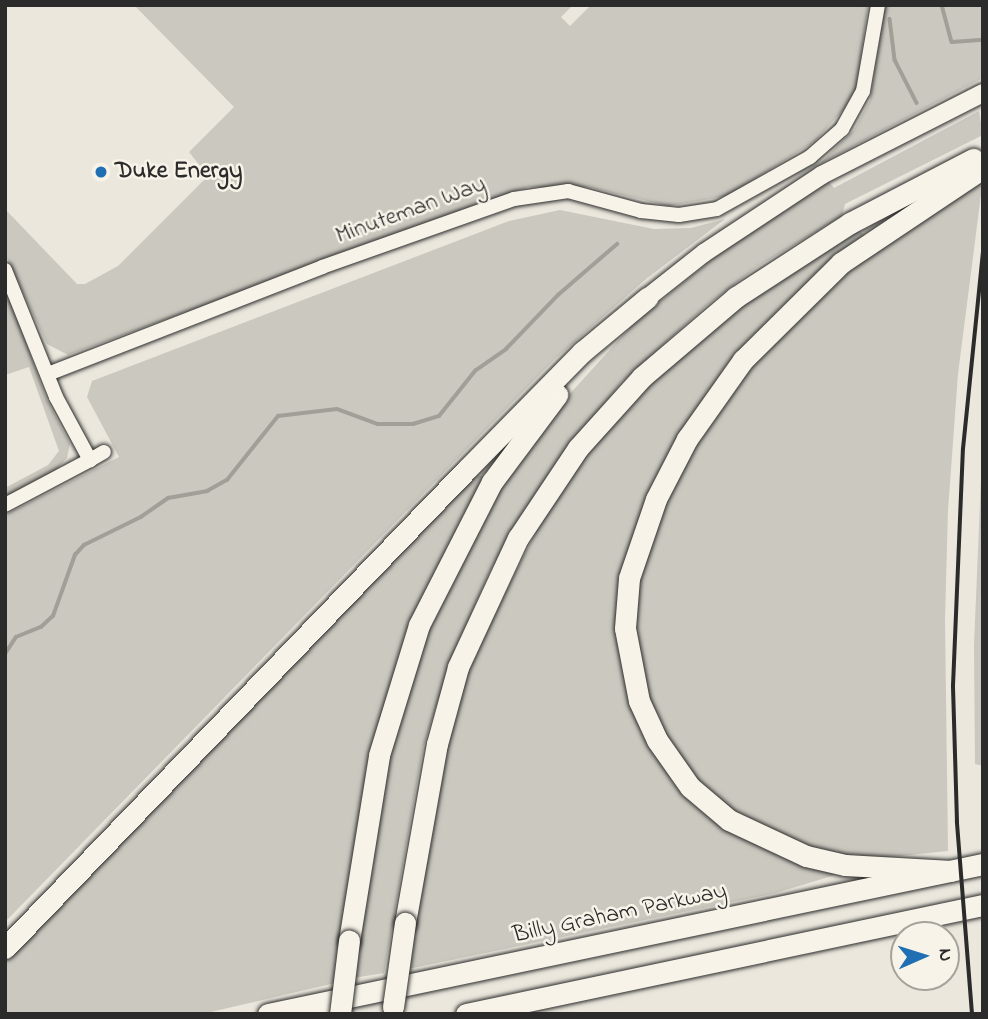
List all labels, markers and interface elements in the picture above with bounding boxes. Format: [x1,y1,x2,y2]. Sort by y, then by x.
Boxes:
place label: Duke Energy [115,158,242,186]
marker: Duke Energy [93,164,109,180]
street label: Minuteman Way [332,171,490,251]
street label: Billy Graham Parkway [511,877,729,951]
north arrow [890,921,960,991]
text: N [931,948,958,962]

